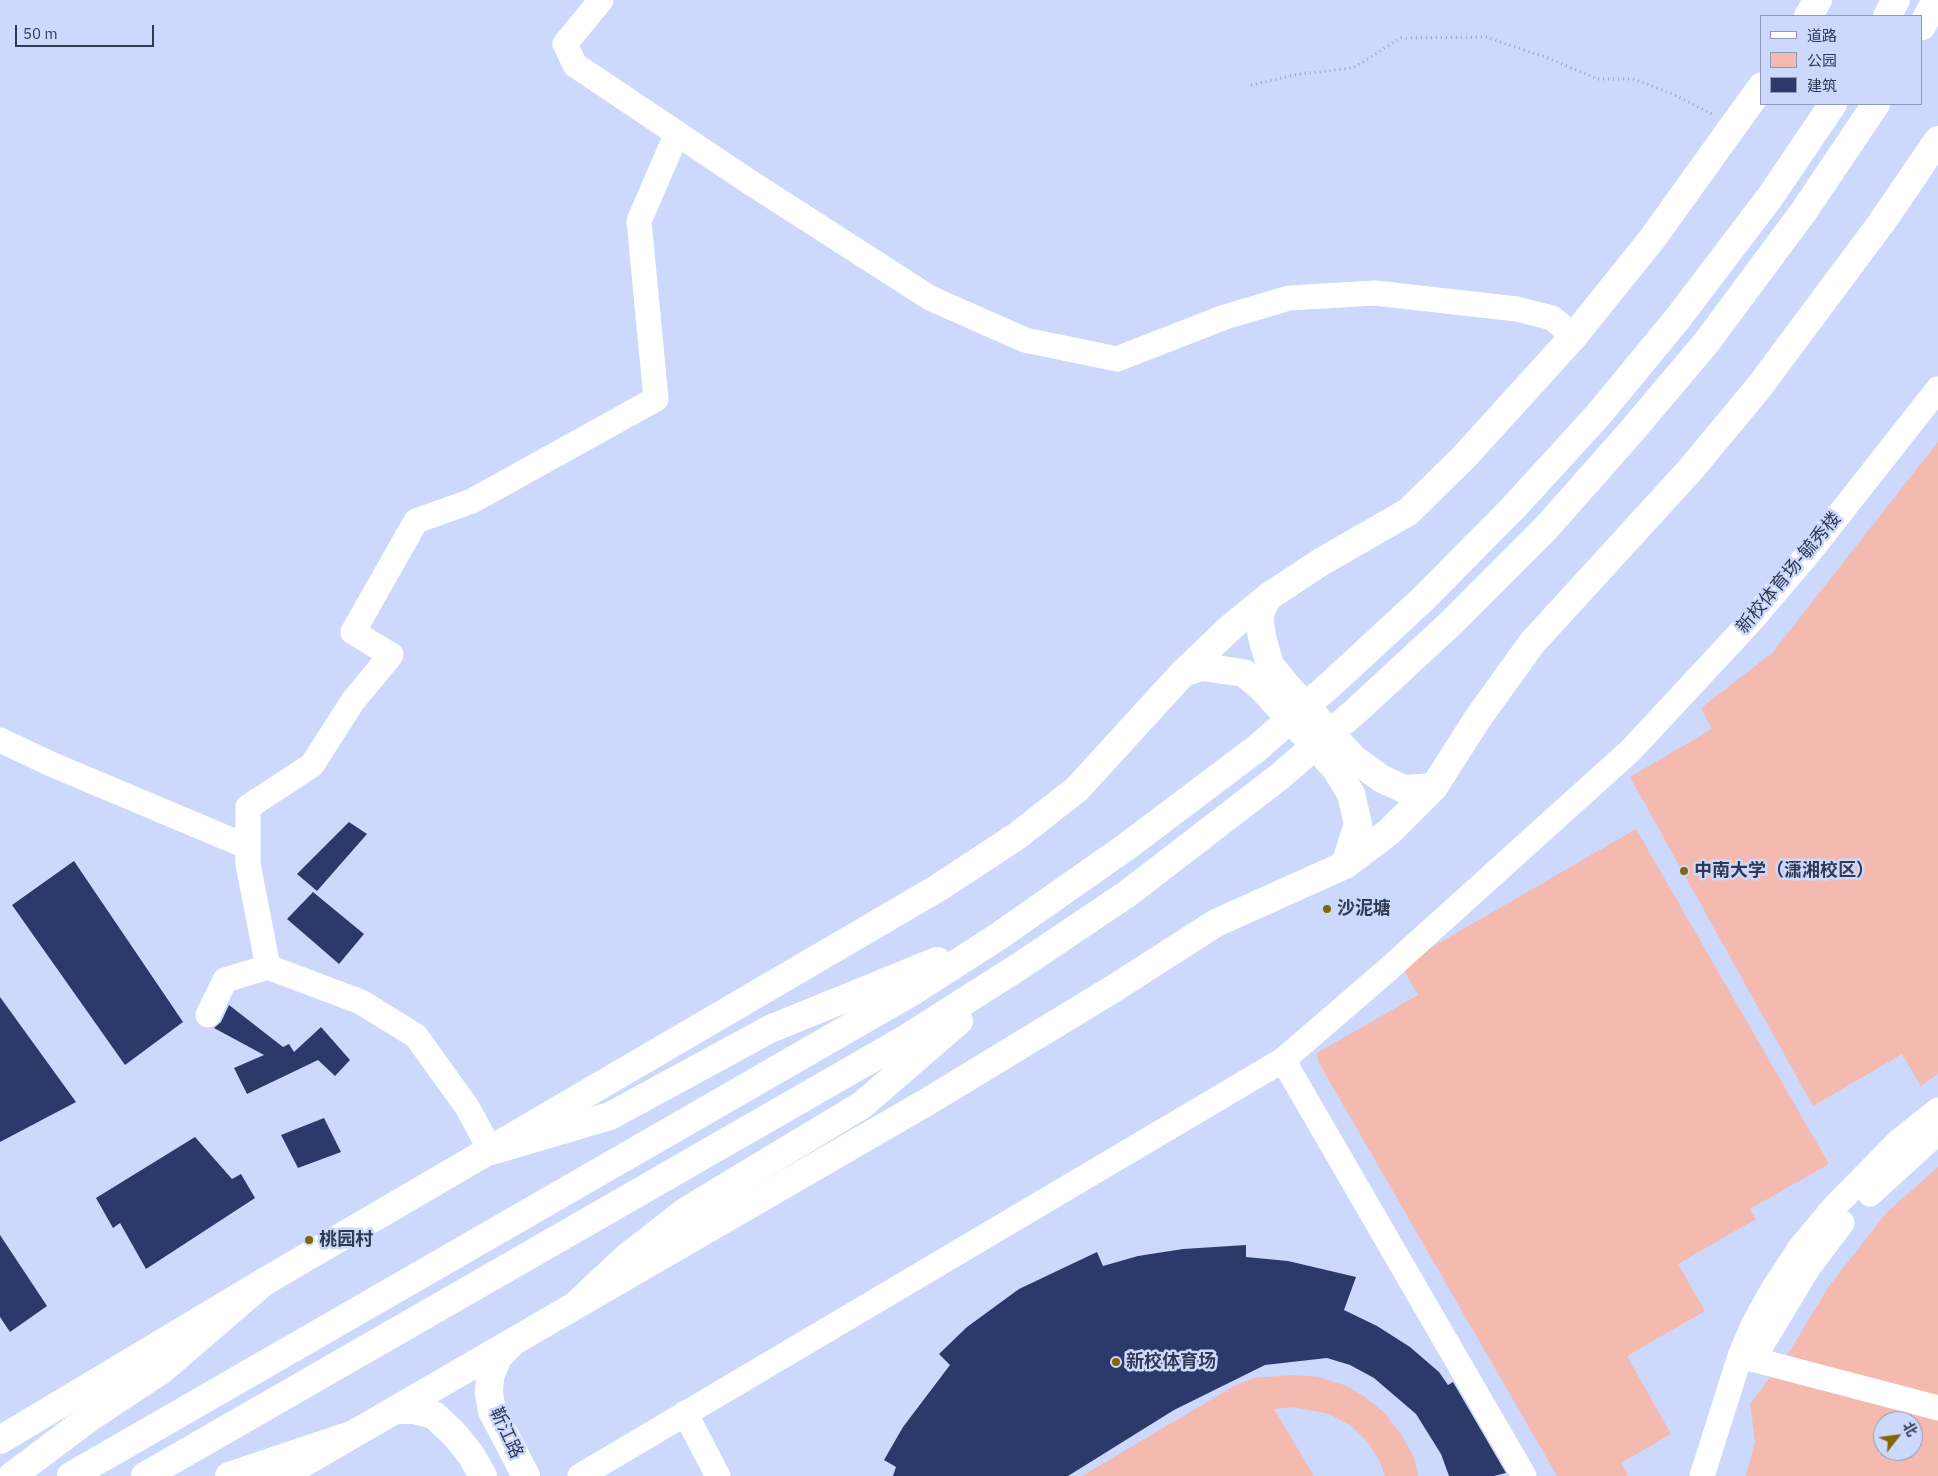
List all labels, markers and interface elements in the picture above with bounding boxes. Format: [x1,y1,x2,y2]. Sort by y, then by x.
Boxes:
scale bar [18,15,156,47]
legend [1760,15,1923,105]
text: 50 m [23,24,58,43]
text: 道路 [1807,26,1837,45]
text: 公园 [1807,51,1837,70]
text: 建筑 [1807,76,1837,95]
street label: 新校体育场-毓秀楼 [1732,508,1846,638]
place label: 中南大学（潇湘校区） [1694,860,1874,882]
marker: 中南大学（潇湘校区） [1678,865,1690,877]
place label: 沙泥塘 [1337,898,1391,920]
marker: 沙泥塘 [1321,903,1333,915]
place label: 桃园村 [319,1229,373,1251]
marker: 桃园村 [303,1234,315,1246]
place label: 新校体育场 [1126,1351,1216,1373]
marker: 新校体育场 [1110,1356,1122,1368]
street label: 靳江路 [485,1404,527,1462]
north arrow [1873,1411,1923,1461]
text: 北 [1899,1418,1921,1440]

